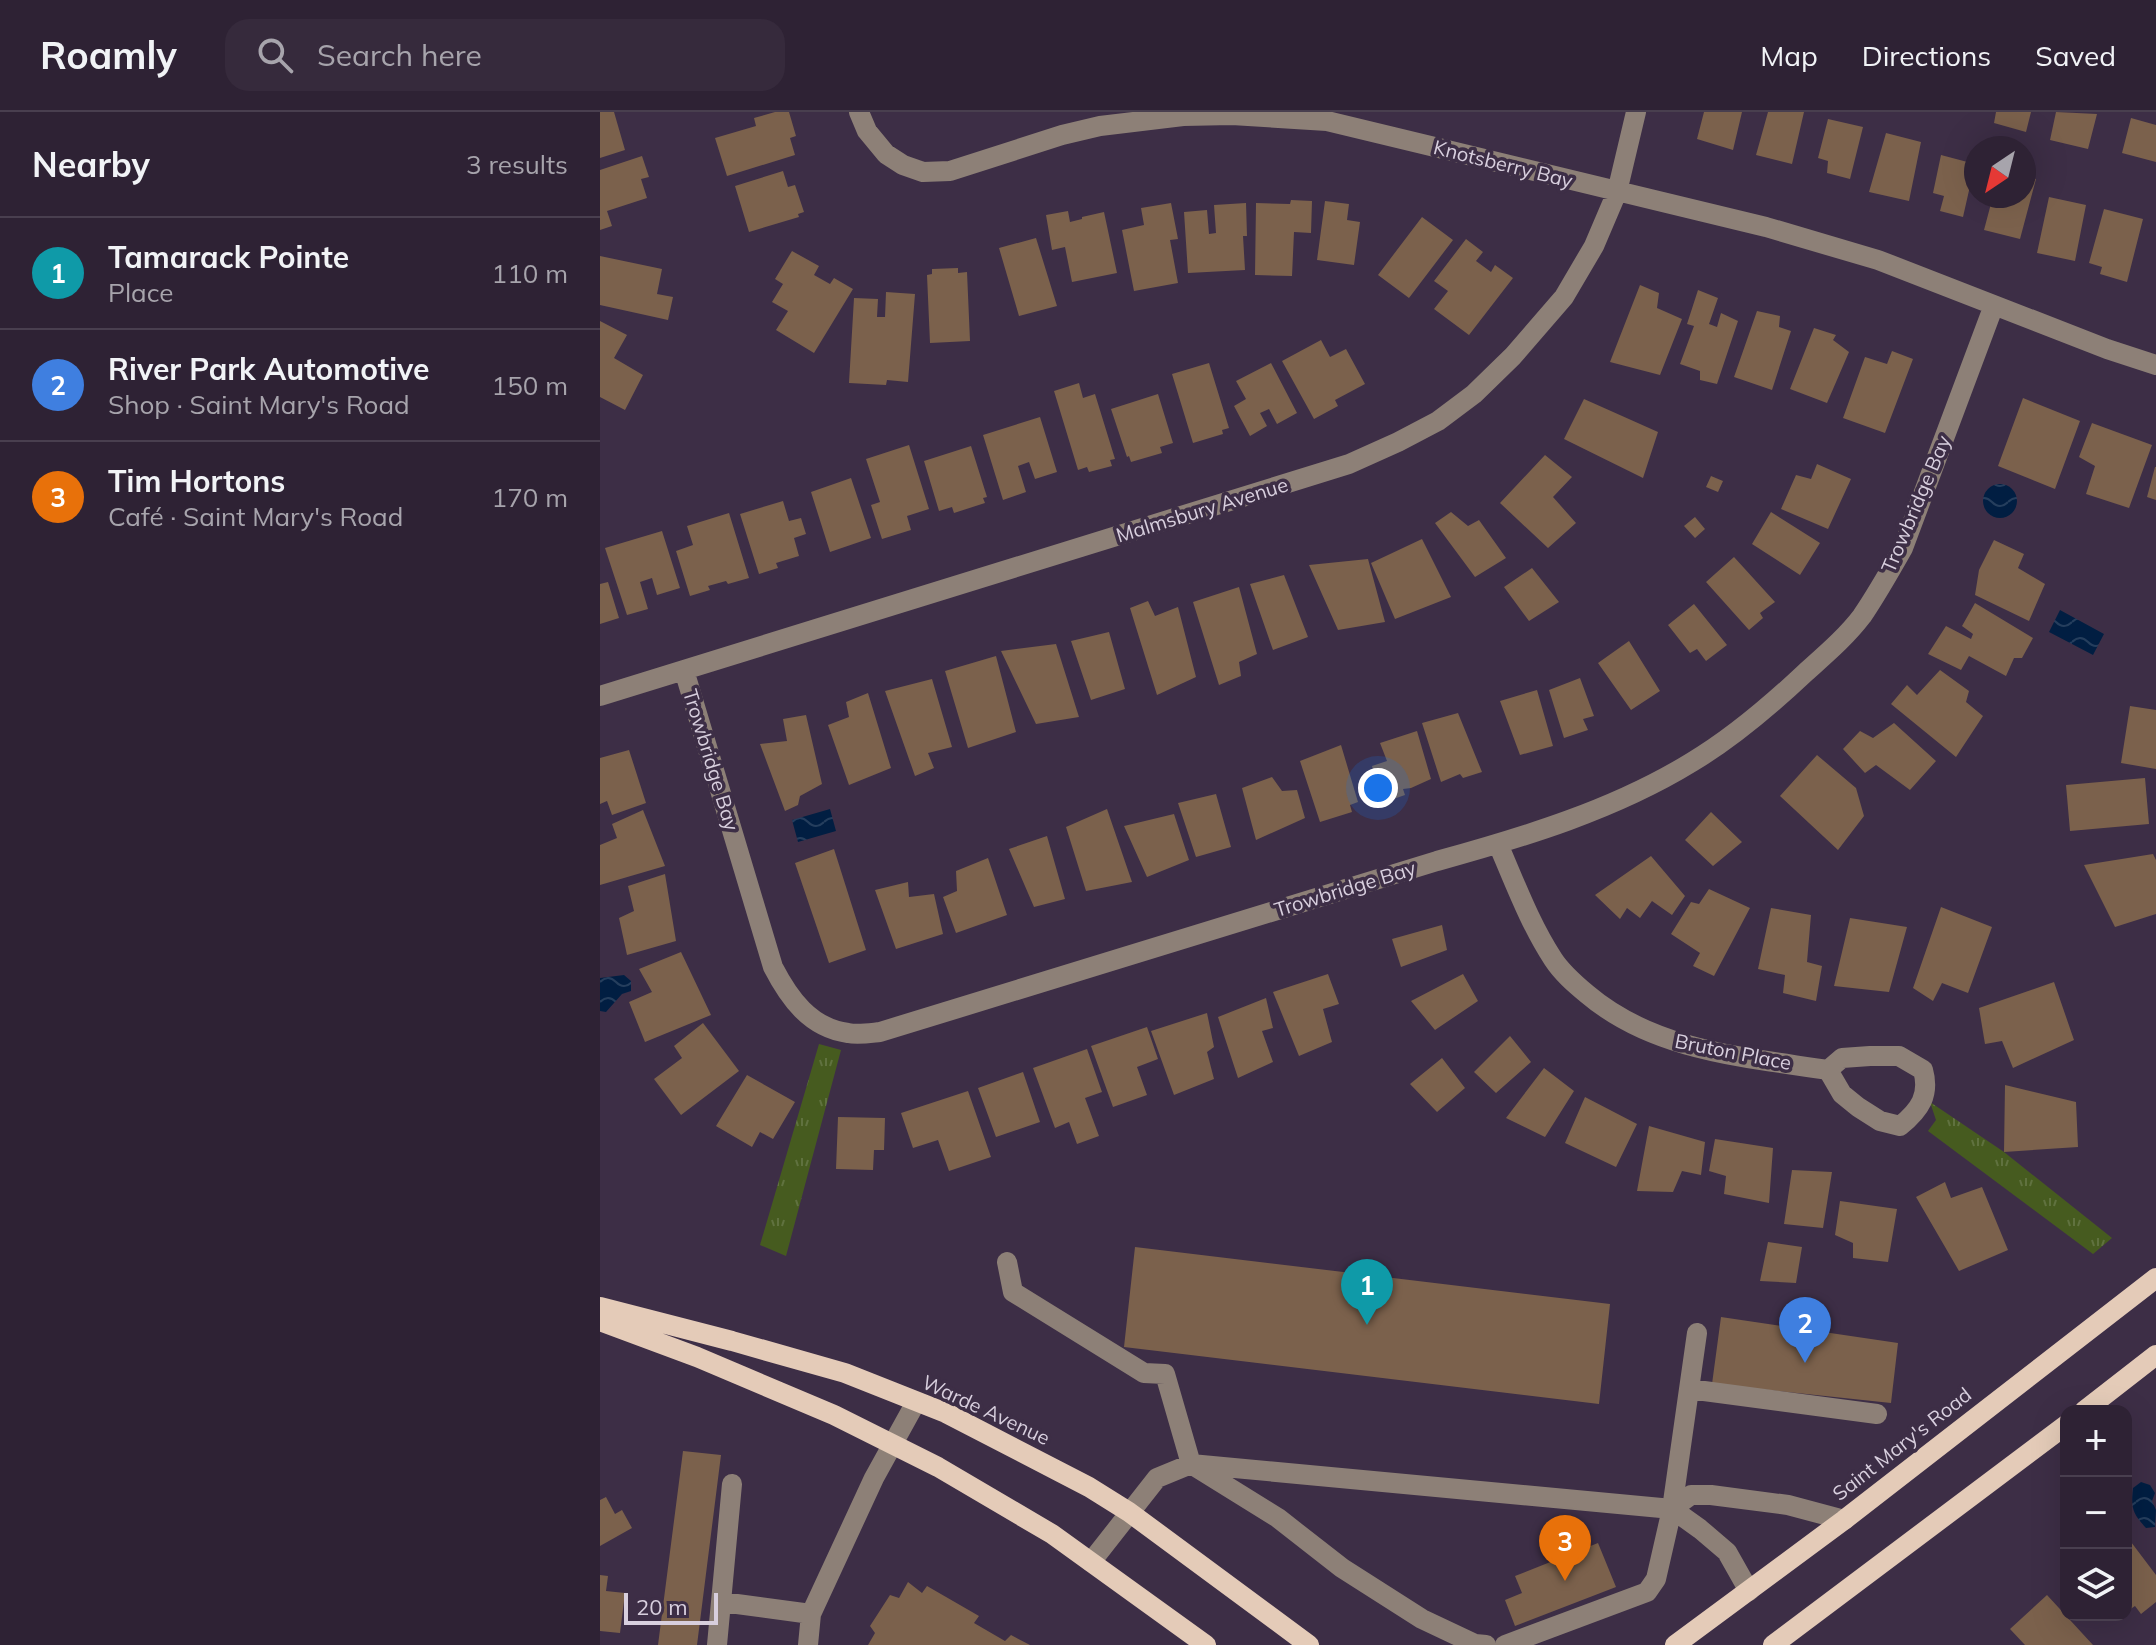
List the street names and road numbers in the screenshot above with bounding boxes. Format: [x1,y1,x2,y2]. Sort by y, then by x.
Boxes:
street label: Knotsberry Bay [1431,134,1576,193]
street label: Trowbridge Bay [1875,431,1956,576]
street label: Malmsbury Avenue [1113,472,1291,548]
street label: Trowbridge Bay [678,686,745,834]
street label: Trowbridge Bay [1271,855,1419,922]
street label: Bruton Place [1673,1028,1793,1075]
street label: Warde Avenue [918,1369,1054,1450]
street label: Saint Mary's Road [1827,1382,1976,1506]

